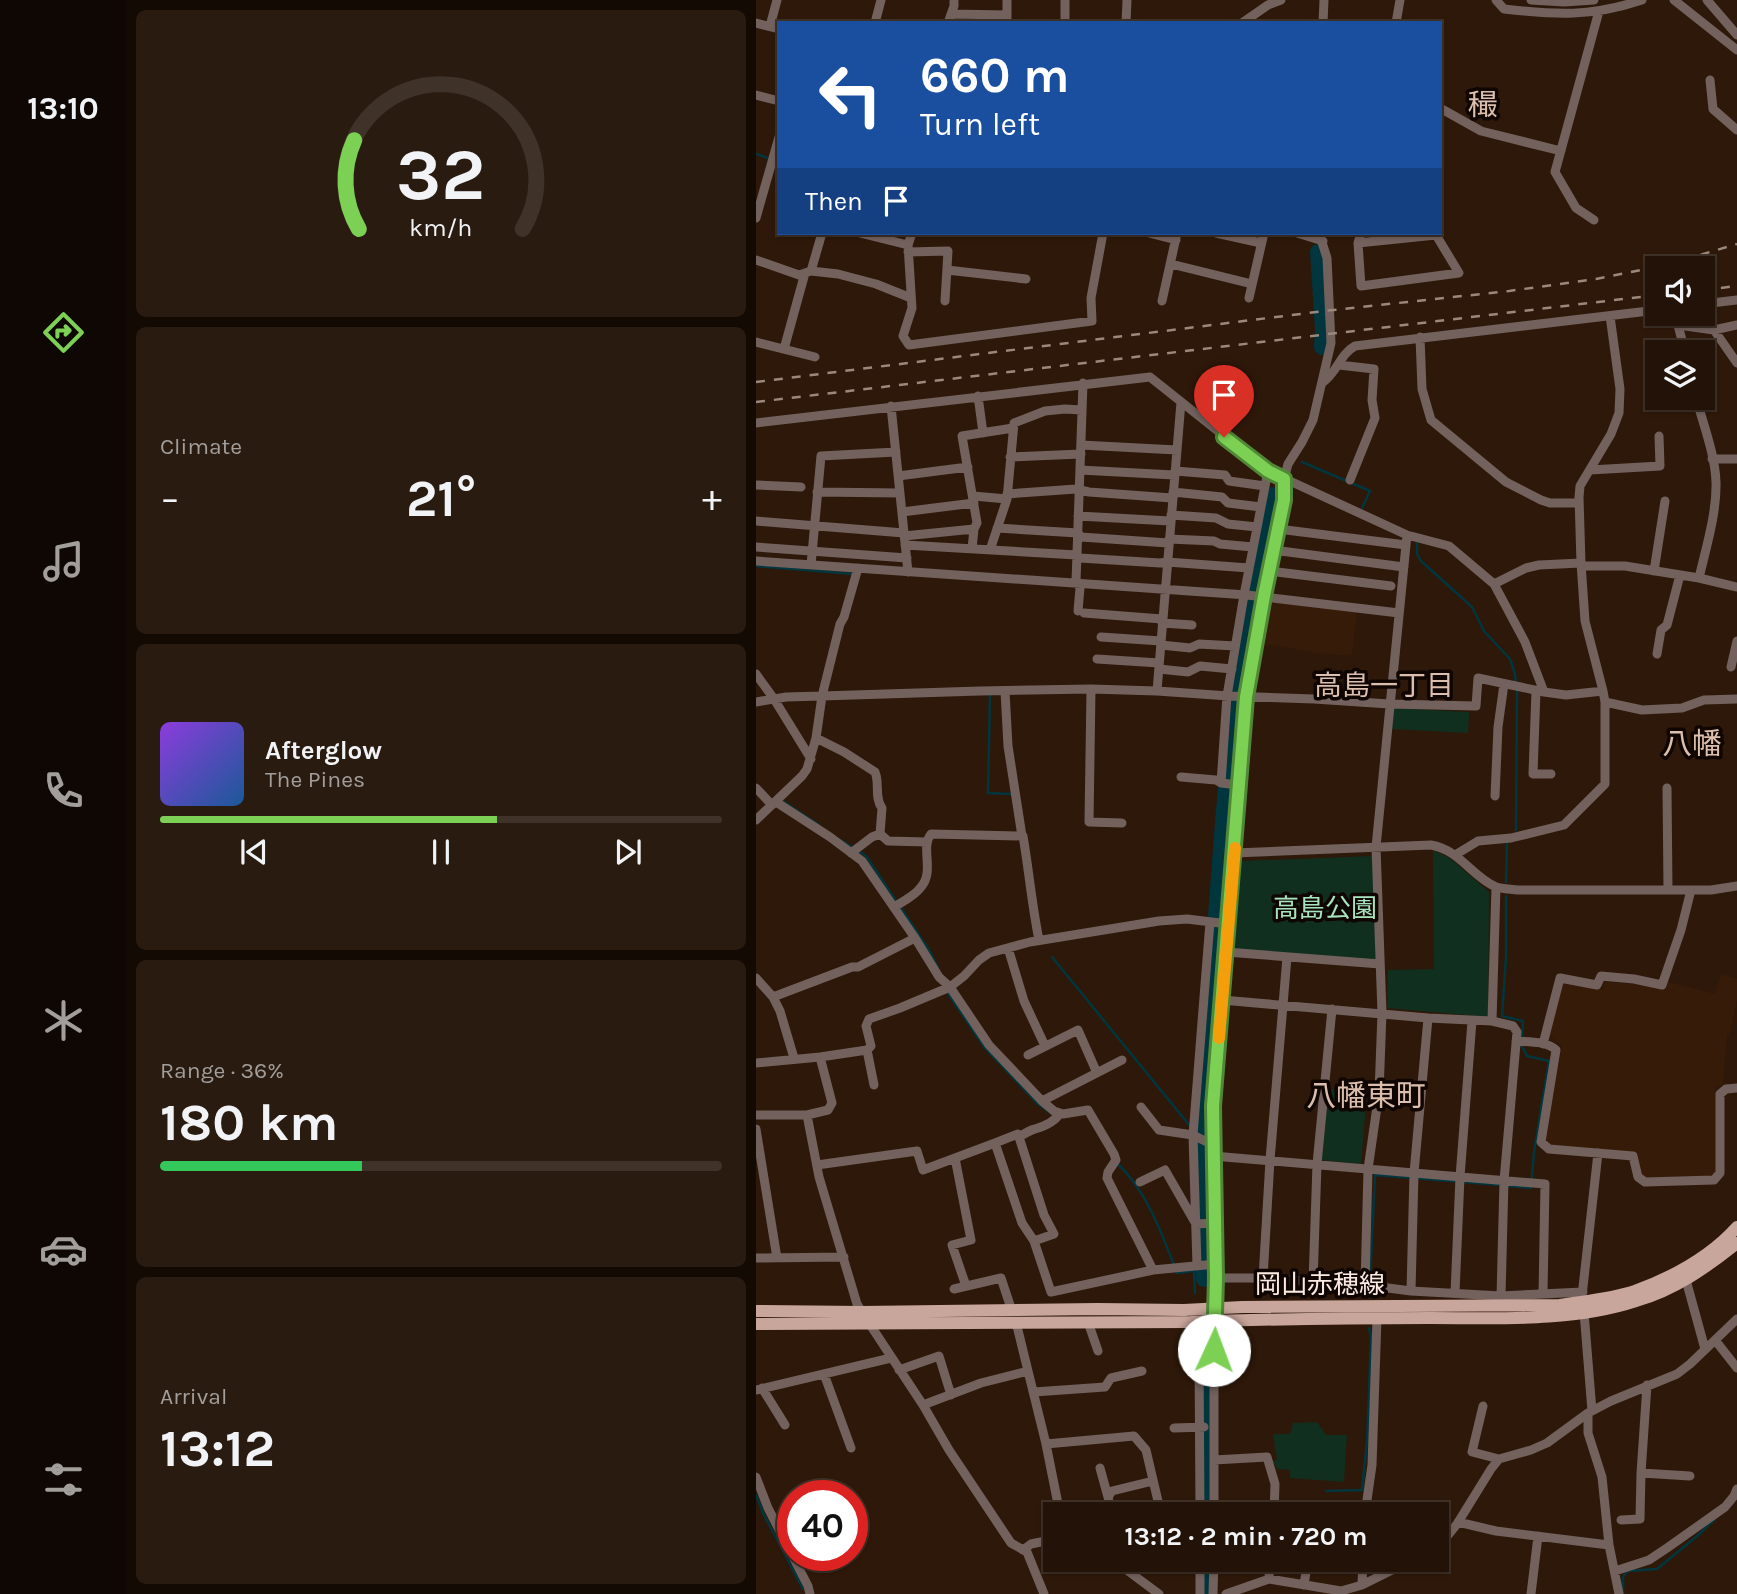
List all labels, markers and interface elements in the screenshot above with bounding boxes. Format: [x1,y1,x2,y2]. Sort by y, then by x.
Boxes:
text: 660 m [920,47,1069,104]
icon: left [805,49,896,140]
district label: 穝 [1468,87,1498,123]
text: 13:10 [27,90,99,127]
text: Turn left [920,106,1040,143]
text: 32 [396,133,486,218]
icon: arrive [877,182,915,220]
text: Then [805,186,863,217]
text: km/h [409,213,473,242]
map controls [1645,256,1715,410]
button: sound [1645,256,1715,326]
icon: directions [39,308,88,357]
button: layers [1645,340,1715,410]
pin [1194,365,1254,437]
icon: arrive [1205,376,1243,414]
text: Climate [160,433,242,460]
text: 21° [406,468,476,529]
text: − [160,476,180,521]
text: + [702,476,722,521]
icon: music [39,537,88,586]
district label: 高島一丁目 [1314,669,1454,702]
district label: 八幡 [1662,726,1722,762]
text: Afterglow [265,735,382,766]
icon: phone [39,766,88,815]
text: The Pines [265,766,365,793]
icon: previous [235,833,273,871]
icon: pause [422,833,460,871]
icon: next [609,833,647,871]
park label: 高島公園 [1273,893,1377,924]
icon: climate [39,996,88,1045]
text: Range · 36% [160,1057,284,1084]
district label: 八幡東町 [1306,1078,1426,1114]
text: 180 km [160,1092,338,1153]
icon: car [39,1225,88,1274]
street label: 岡山赤穂線 [1255,1269,1385,1300]
position arrow [1177,1313,1251,1387]
text: Arrival [160,1383,227,1410]
text: 13:12 [160,1418,275,1479]
icon: filters [39,1455,88,1504]
speed limit sign: 40 [777,1480,868,1571]
text: 13:12 · 2 min · 720 m [1124,1521,1368,1552]

